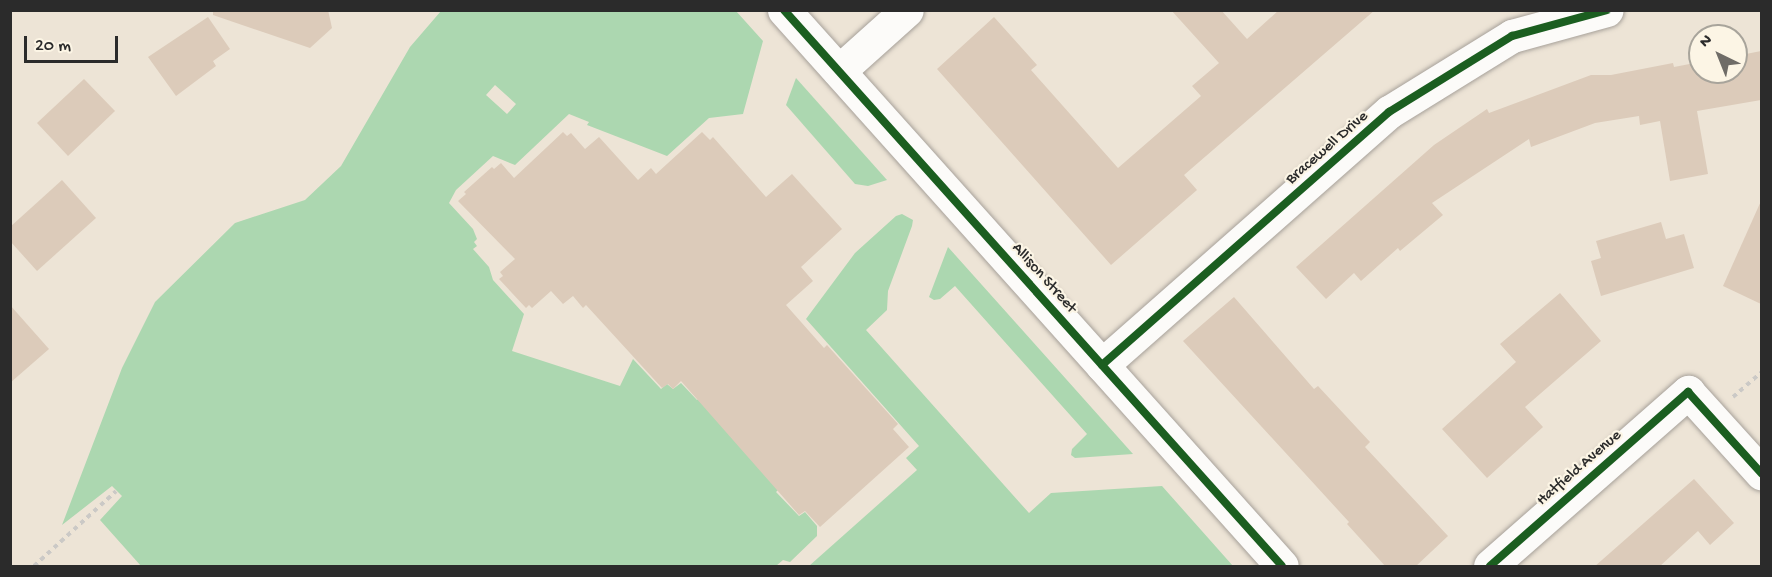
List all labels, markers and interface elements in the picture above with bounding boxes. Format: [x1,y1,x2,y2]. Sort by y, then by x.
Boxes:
scale bar [27,24,122,62]
north arrow [1688,24,1748,84]
text: N [1696,31,1717,52]
text: 20 m [35,36,71,57]
street label: Bracewell Drive [1283,108,1373,190]
street label: Allison Street [1006,240,1080,318]
street label: Hatfield Avenue [1534,427,1626,511]

